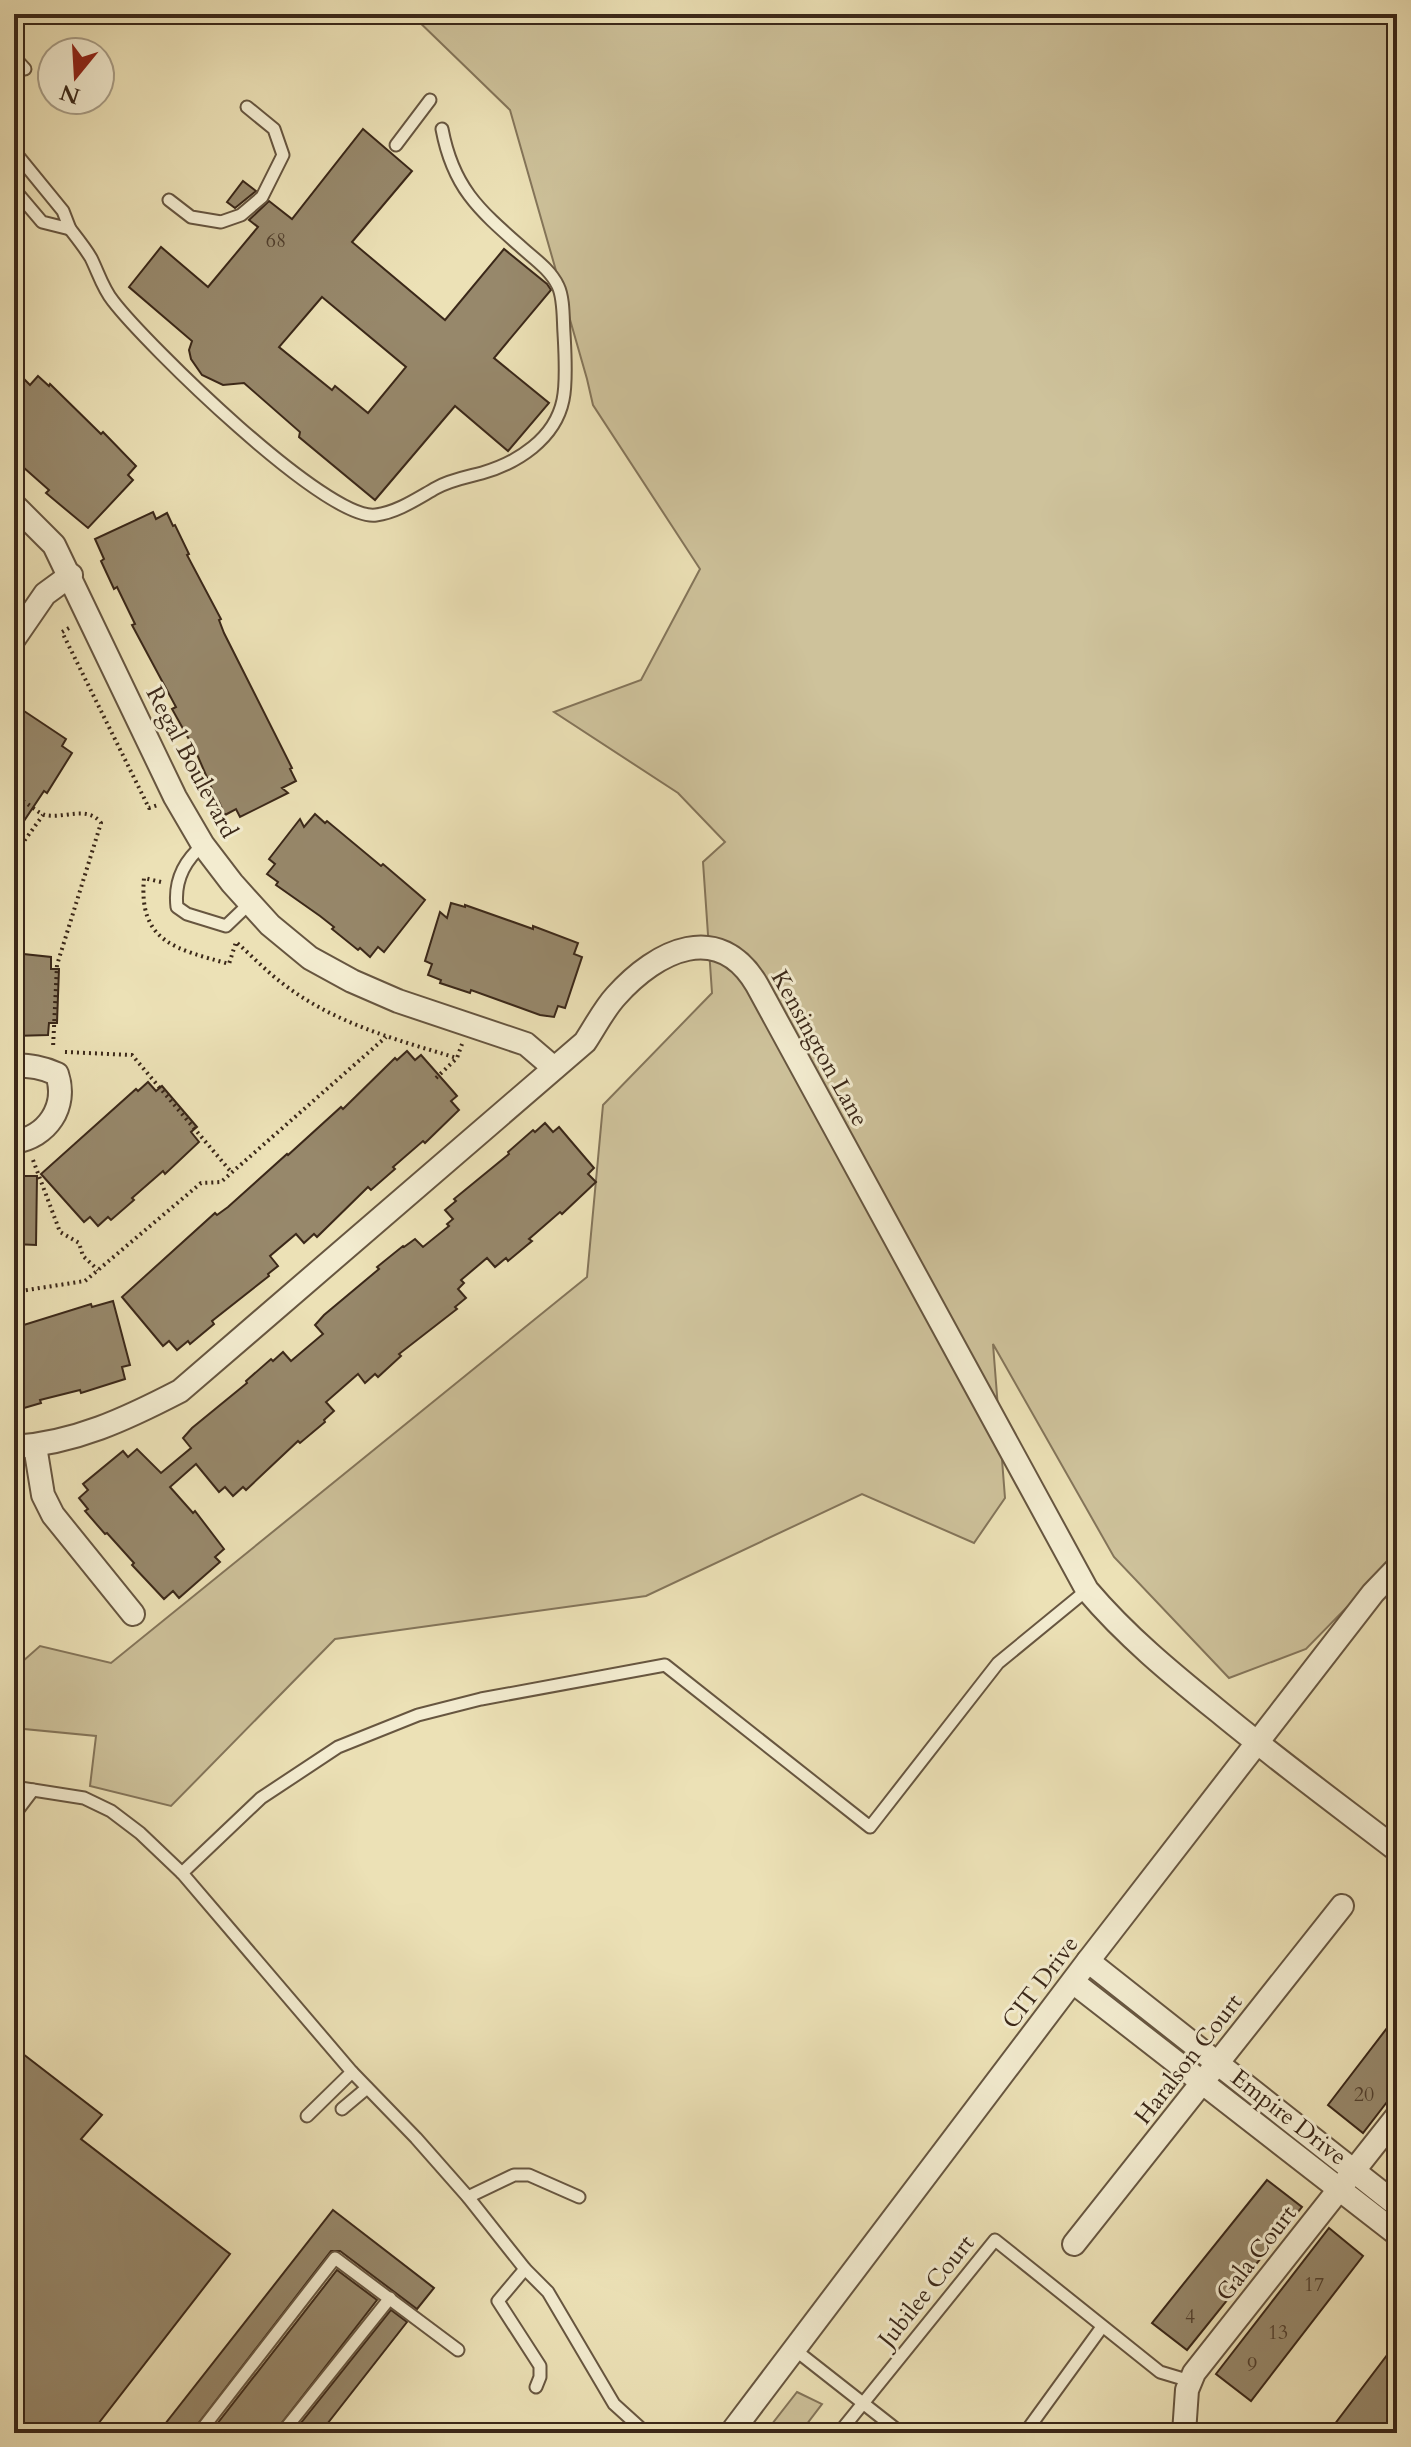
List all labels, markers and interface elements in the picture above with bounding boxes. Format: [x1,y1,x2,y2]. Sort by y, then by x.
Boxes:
north arrow [36,36,116,116]
text: N [56,77,84,111]
house number: 68 [266,227,286,254]
street label: Regal Boulevard [138,681,246,844]
street label: Kensington Lane [763,964,876,1132]
street label: CIT Drive [995,1929,1086,2036]
street label: Haralson Court [1127,1987,1250,2132]
street label: Empire Drive [1224,2062,1354,2173]
house number: 20 [1354,2081,1374,2108]
street label: Gala Court [1209,2198,1304,2308]
street label: Jubilee Court [869,2228,982,2357]
house number: 17 [1304,2271,1324,2298]
house number: 4 [1185,2303,1195,2330]
house number: 13 [1268,2319,1288,2346]
house number: 9 [1247,2351,1257,2378]

